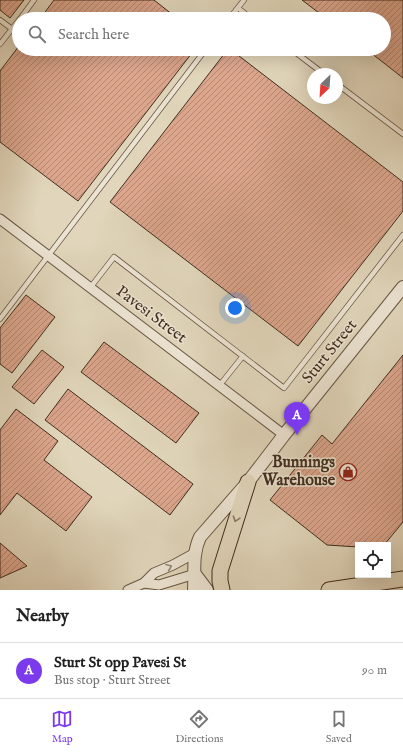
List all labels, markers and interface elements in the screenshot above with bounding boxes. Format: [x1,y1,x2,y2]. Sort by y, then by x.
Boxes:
search box [12,12,391,56]
icon: search [26,23,48,45]
text: Search here [58,25,129,44]
north arrow [307,68,343,104]
street label: Pavesi Street [112,282,191,348]
your location [225,298,245,318]
street label: Sturt Street [298,316,362,388]
pin: A [284,402,310,435]
place label: Bunnings Warehouse [261,453,336,491]
shop icon: Bunnings Warehouse [338,462,358,482]
one-way arrow [233,516,241,523]
map controls [355,542,391,578]
button: locate [355,542,391,578]
one-way arrow [164,564,172,572]
text: Nearby [16,606,69,627]
text: Sturt St opp Pavesi St [54,653,186,672]
text: A [25,662,33,679]
text: 90 m [362,662,387,679]
text: Bus stop · Sturt Street [54,672,171,689]
tab: Map [51,708,73,746]
tab: Directions [176,708,223,746]
tab: Saved [326,708,352,746]

